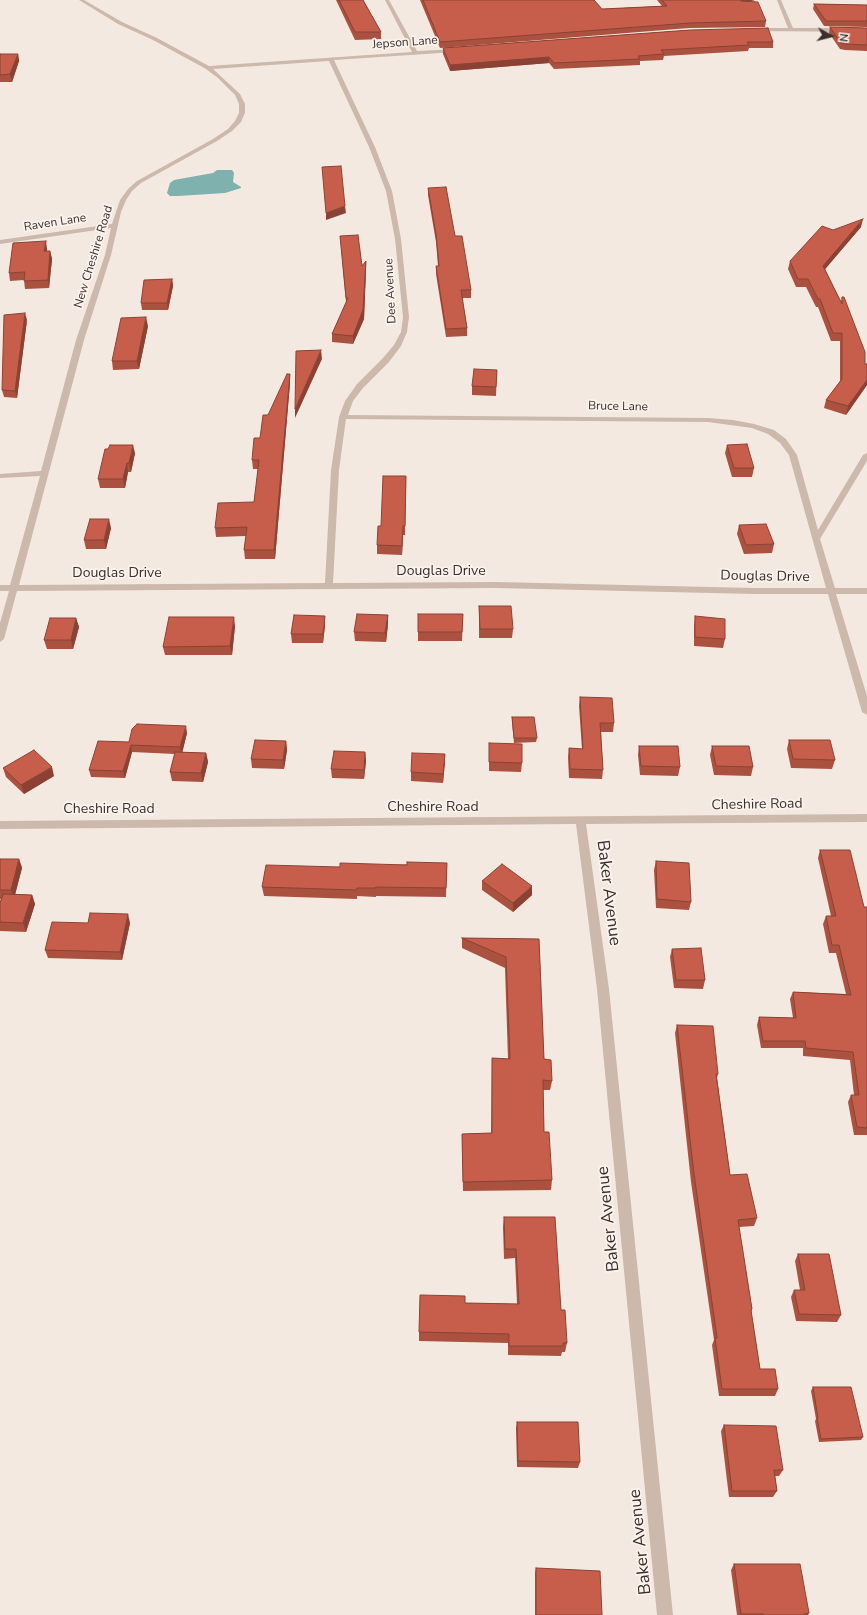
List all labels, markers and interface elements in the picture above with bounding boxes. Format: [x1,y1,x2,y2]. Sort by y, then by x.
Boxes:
north arrow [811,16,851,56]
text: N [835,33,851,43]
street label: Jepson Lane [372,34,438,52]
street label: New Cheshire Road [72,204,116,310]
street label: Raven Lane [23,211,87,235]
street label: Dee Avenue [382,258,400,324]
street label: Bruce Lane [588,399,648,415]
street label: Douglas Drive [396,564,486,580]
street label: Douglas Drive [72,566,162,582]
street label: Douglas Drive [720,568,810,586]
street label: Cheshire Road [711,796,803,814]
street label: Cheshire Road [387,800,479,816]
street label: Cheshire Road [63,802,155,818]
street label: Baker Avenue [591,839,625,947]
street label: Baker Avenue [593,1165,625,1273]
street label: Baker Avenue [625,1488,657,1596]

